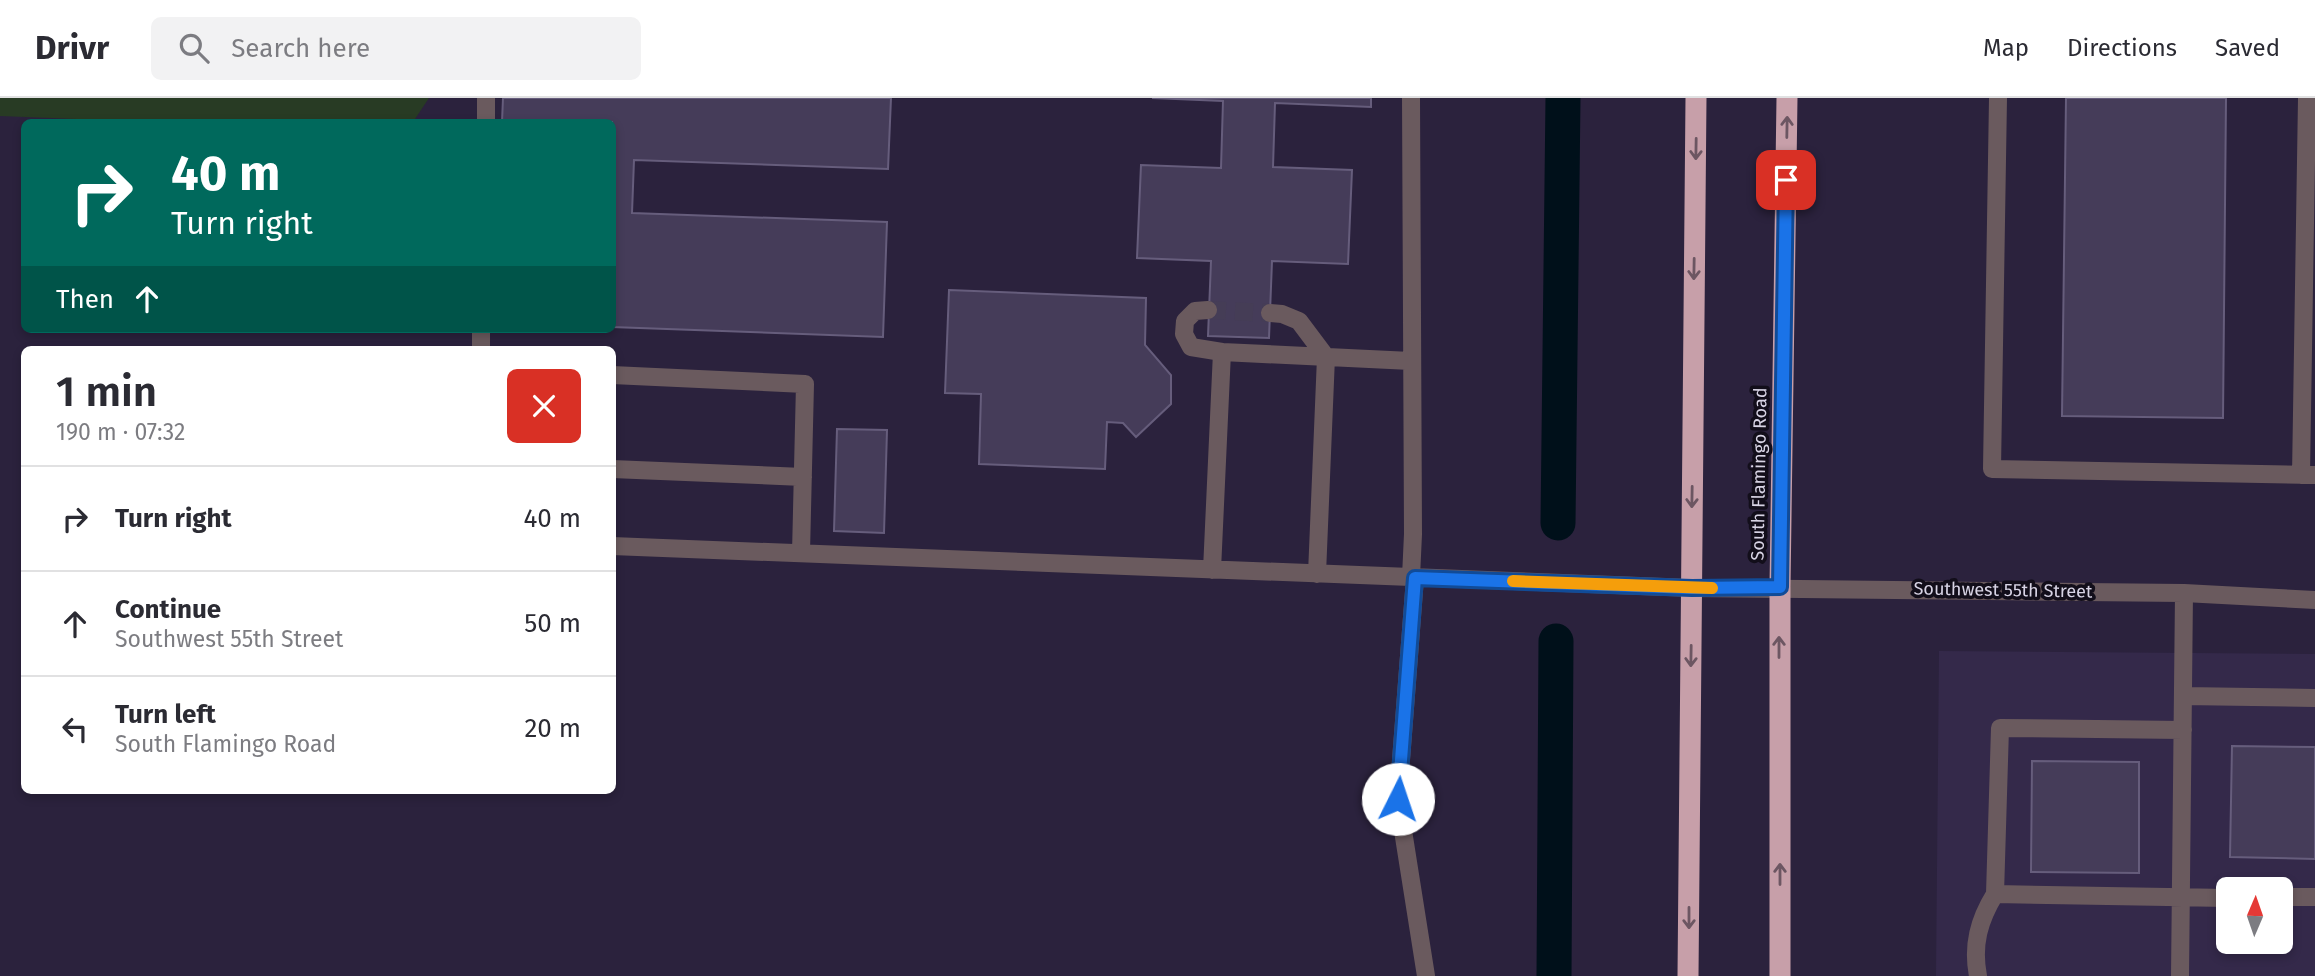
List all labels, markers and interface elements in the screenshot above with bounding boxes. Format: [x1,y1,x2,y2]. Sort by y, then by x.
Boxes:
search box [151,17,641,80]
text: Drivr [35,28,109,68]
icon: search [175,29,213,67]
text: Search here [231,33,370,64]
text: Map [1983,34,2029,62]
text: Directions [2067,34,2177,62]
text: Saved [2215,34,2280,62]
one-way arrow [1780,115,1794,138]
one-way arrow [1689,138,1702,161]
text: 40 m [171,144,280,203]
icon: right [56,147,147,238]
pin [1756,150,1816,210]
icon: arrive [1767,161,1805,199]
text: Turn right [171,204,313,242]
one-way arrow [1688,257,1701,280]
icon: ahead [128,280,166,318]
text: Then [56,284,114,315]
text: 1 min [56,367,157,417]
button: close [507,369,581,443]
street label: South Flamingo Road [1746,387,1772,561]
text: 190 m · 07:32 [56,418,185,446]
one-way arrow [1686,485,1699,508]
icon: right [56,500,94,538]
text: Turn right [115,503,232,534]
text: 40 m [523,503,581,534]
street label: Southwest 55th Street [1913,577,2093,603]
text: Continue [115,594,221,625]
icon: ahead [56,605,94,643]
text: 50 m [524,608,581,639]
text: Southwest 55th Street [115,625,343,653]
one-way arrow [1773,636,1786,659]
one-way arrow [1684,644,1698,667]
text: Turn left [115,699,216,730]
icon: left [56,710,94,748]
text: 20 m [524,713,581,744]
text: South Flamingo Road [115,730,336,758]
position arrow [1361,762,1435,836]
one-way arrow [1773,863,1787,886]
north arrow [2216,877,2292,954]
map controls [2216,877,2293,954]
one-way arrow [1682,906,1696,929]

